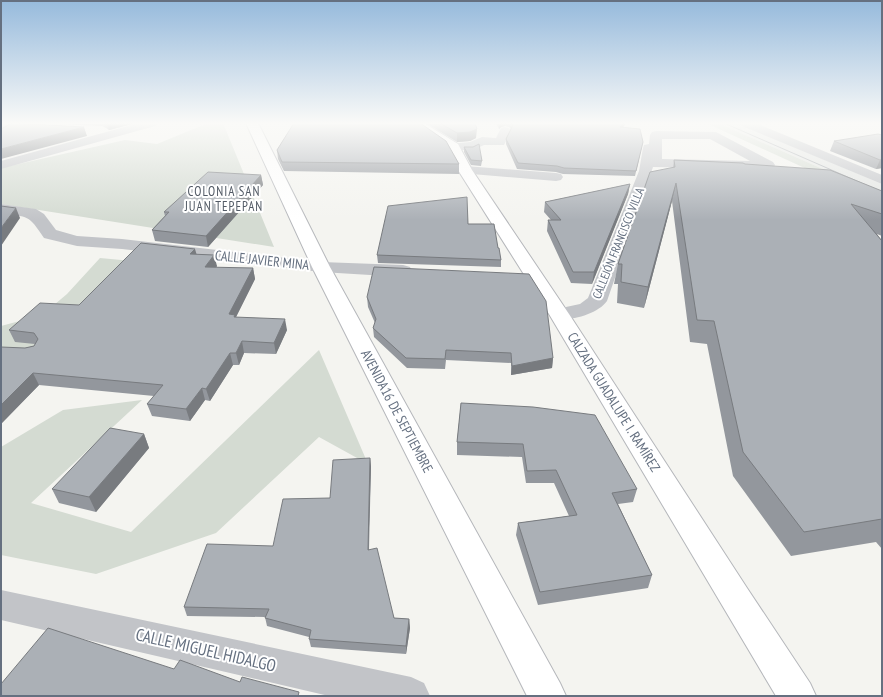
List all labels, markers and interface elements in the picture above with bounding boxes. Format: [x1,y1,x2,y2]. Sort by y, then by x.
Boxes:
district label: COLONIA SAN JUAN TEPEPAN [184,183,263,215]
street label: CALLEJÓN FRANCISCO VILLA [589,185,647,301]
street label: CALLE JAVIER MINA [214,246,310,274]
street label: CALZADA GUADALUPE I. RAMÍREZ [564,329,664,475]
street label: AVENIDA16 DE SEPTIEMBRE [357,346,437,476]
street label: CALLE MIGUEL HIDALGO [134,623,278,677]

